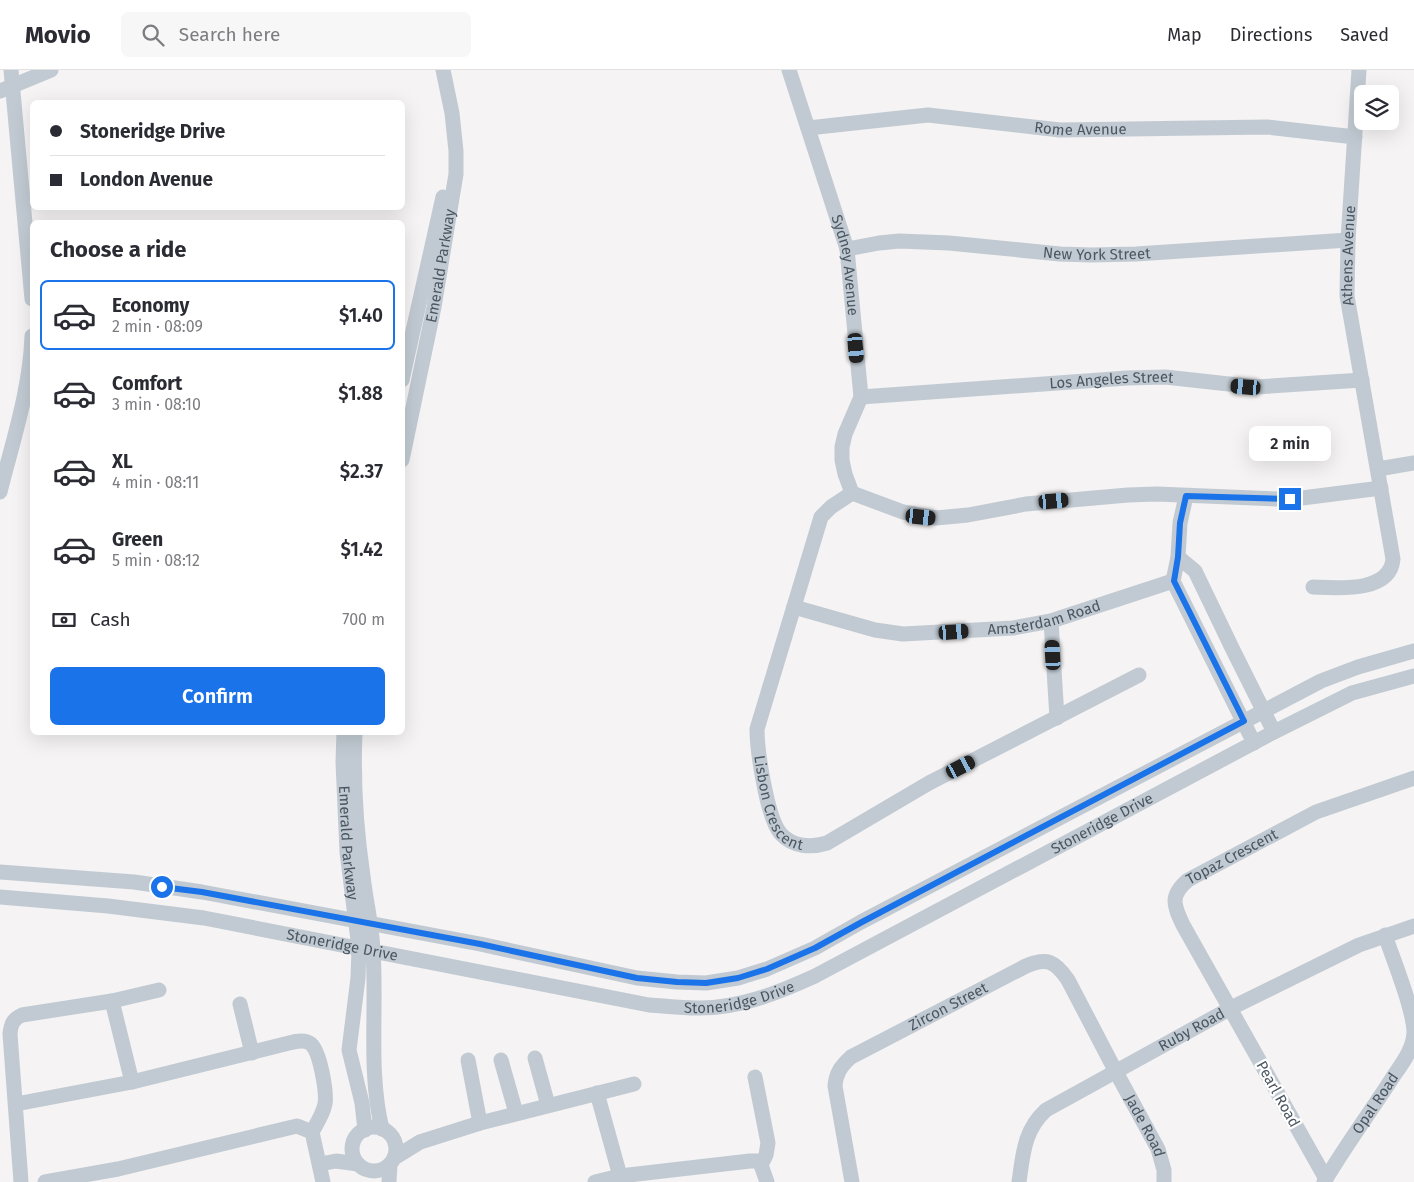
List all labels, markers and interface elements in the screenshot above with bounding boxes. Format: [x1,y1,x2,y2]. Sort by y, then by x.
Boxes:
search box [121,12,471,57]
text: Movio [25,21,91,49]
icon: search [139,21,167,49]
text: Search here [179,23,280,46]
text: Map [1167,24,1202,46]
text: Directions [1230,24,1312,46]
text: Saved [1340,24,1389,46]
map controls [1354,85,1399,130]
button: layers [1354,85,1399,130]
street label: Rome Avenue [1033,118,1127,139]
text: Stoneridge Drive [80,120,225,143]
text: London Avenue [80,168,213,191]
street label: Athens Avenue [1338,205,1359,307]
street label: Emerald Parkway [422,207,459,324]
street label: Sydney Avenue [828,213,862,317]
text: Choose a ride [50,236,186,263]
street label: New York Street [1042,243,1152,264]
icon: car [52,293,97,338]
text: Economy [112,294,189,317]
text: $1.40 [339,304,383,327]
text: 2 min · 08:09 [112,317,203,336]
car [847,332,864,364]
street label: Los Angeles Street [1049,368,1175,393]
icon: car [52,371,97,416]
text: Comfort [112,372,182,395]
car [1230,378,1261,396]
text: $1.88 [338,382,383,405]
text: 3 min · 08:10 [112,395,201,414]
callout: 2 min [1249,426,1331,462]
text: 2 min [1270,434,1310,453]
icon: car [52,449,97,494]
text: XL [112,450,133,473]
text: $2.37 [340,460,383,483]
text: 4 min · 08:11 [112,473,199,492]
route end [1279,488,1301,510]
car [1038,492,1069,510]
car [905,508,936,526]
icon: car [52,527,97,572]
text: Green [112,528,163,551]
text: $1.42 [341,538,383,561]
text: 5 min · 08:12 [112,551,200,570]
street label: Amsterdam Road [987,596,1103,638]
icon: cash [50,606,78,634]
text: Cash [90,608,131,631]
text: 700 m [342,610,385,629]
car [938,623,969,641]
car [1044,640,1061,670]
button: Confirm [50,667,385,725]
street label: Lisbon Crescent [750,754,805,854]
car [944,754,977,780]
street label: Emerald Parkway [335,785,362,902]
street label: Stoneridge Drive [1048,789,1156,858]
street label: Topaz Crescent [1183,825,1281,888]
route start [151,876,173,898]
street label: Stoneridge Drive [285,925,399,965]
street label: Stoneridge Drive [684,977,797,1017]
street label: Zircon Street [906,978,991,1034]
street label: Ruby Road [1155,1004,1228,1055]
street label: Pearl Road [1252,1058,1304,1130]
street label: Opal Road [1348,1069,1402,1137]
street label: Jade Road [1121,1091,1169,1159]

